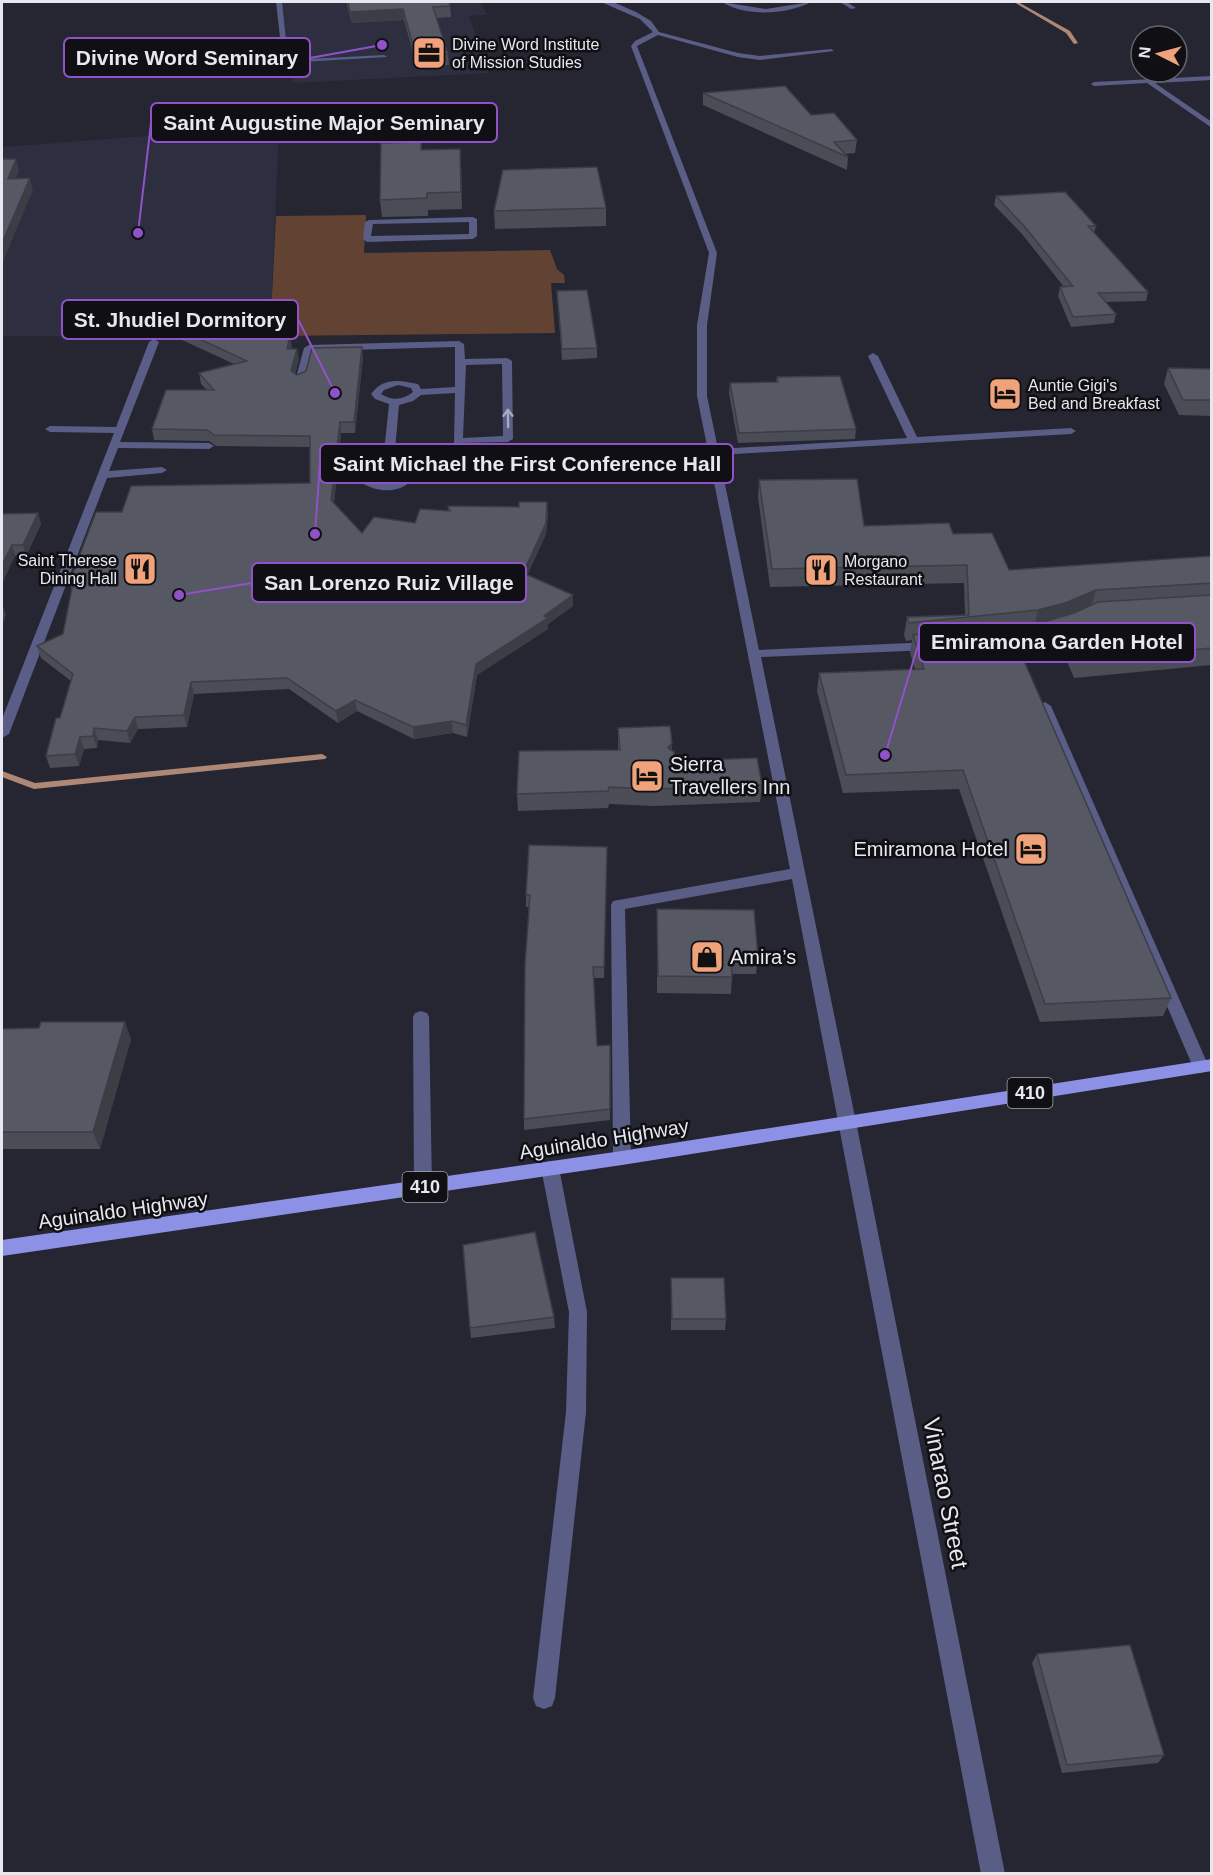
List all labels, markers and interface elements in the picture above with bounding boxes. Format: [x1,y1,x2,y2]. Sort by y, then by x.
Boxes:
north arrow [1129,24,1189,84]
office icon: Divine Word Institute of Mission Studies [411,35,447,71]
place label: Divine Word Institute of Mission Studies [452,36,599,71]
callout: Divine Word Seminary [64,38,310,77]
text: Divine Word Seminary [76,46,299,69]
text: N [1136,46,1154,59]
callout: Saint Augustine Major Seminary [151,103,497,142]
text: Saint Augustine Major Seminary [163,111,485,134]
callout: St. Jhudiel Dormitory [62,300,298,339]
text: St. Jhudiel Dormitory [74,308,286,331]
hotel icon: Auntie Gigi's Bed and Breakfast [987,376,1023,412]
place label: Auntie Gigi's Bed and Breakfast [1028,377,1160,412]
one-way arrow [502,409,514,429]
callout: Saint Michael the First Conference Hall [320,444,733,483]
text: Saint Michael the First Conference Hall [333,452,721,475]
restaurant icon: Saint Therese Dining Hall [122,551,158,587]
place label: Saint Therese Dining Hall [18,552,117,587]
restaurant icon: Morgano Restaurant [803,552,839,588]
place label: Morgano Restaurant [844,553,923,588]
callout: San Lorenzo Ruiz Village [252,563,526,602]
text: San Lorenzo Ruiz Village [264,571,514,594]
callout: Emiramona Garden Hotel [919,623,1195,662]
text: Emiramona Garden Hotel [931,630,1183,653]
place label: Sierra Travellers Inn [670,753,790,798]
hotel icon: Sierra Travellers Inn [629,758,665,794]
hotel icon: Emiramona Hotel [1013,831,1049,867]
place label: Emiramona Hotel [853,838,1008,860]
shop icon: Amira’s [689,939,725,975]
place label: Amira’s [730,946,796,968]
road number: 410 [1008,1078,1052,1108]
street label: Aguinaldo Highway [518,1115,690,1163]
road number: 410 [402,1172,448,1202]
street label: Aguinaldo Highway [37,1187,209,1233]
street label: Vinarao Street [918,1415,974,1571]

